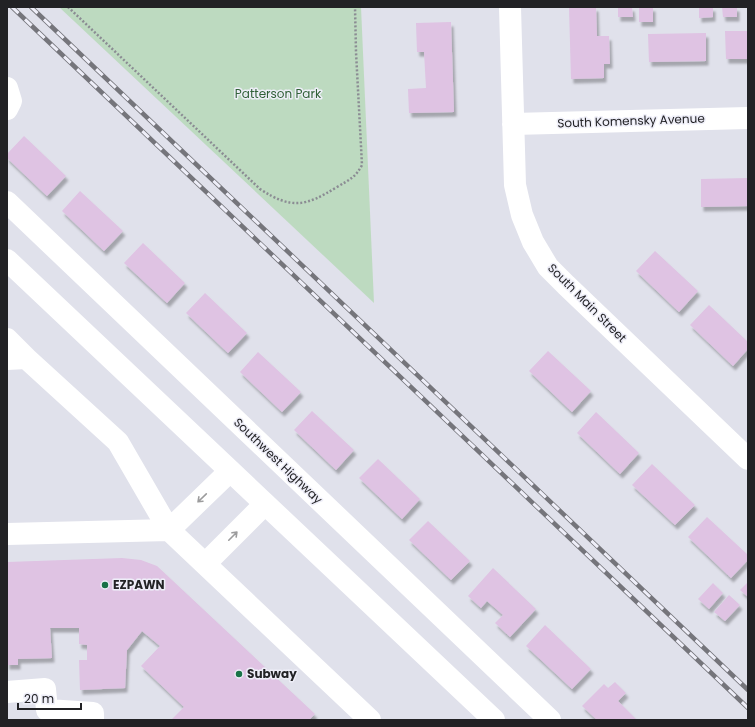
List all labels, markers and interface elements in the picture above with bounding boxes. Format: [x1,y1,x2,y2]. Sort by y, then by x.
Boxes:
park label: Patterson Park [235,85,322,102]
street label: South Komensky Avenue [557,109,705,132]
street label: South Main Street [544,259,631,346]
street label: Southwest Highway [230,414,327,508]
one-way arrow [197,493,207,503]
one-way arrow [228,531,237,541]
place label: EZPAWN [113,576,165,593]
marker: EZPAWN [100,580,110,590]
place label: Subway [247,665,297,682]
marker: Subway [234,669,244,679]
scale bar [18,685,81,711]
text: 20 m [24,690,54,707]

